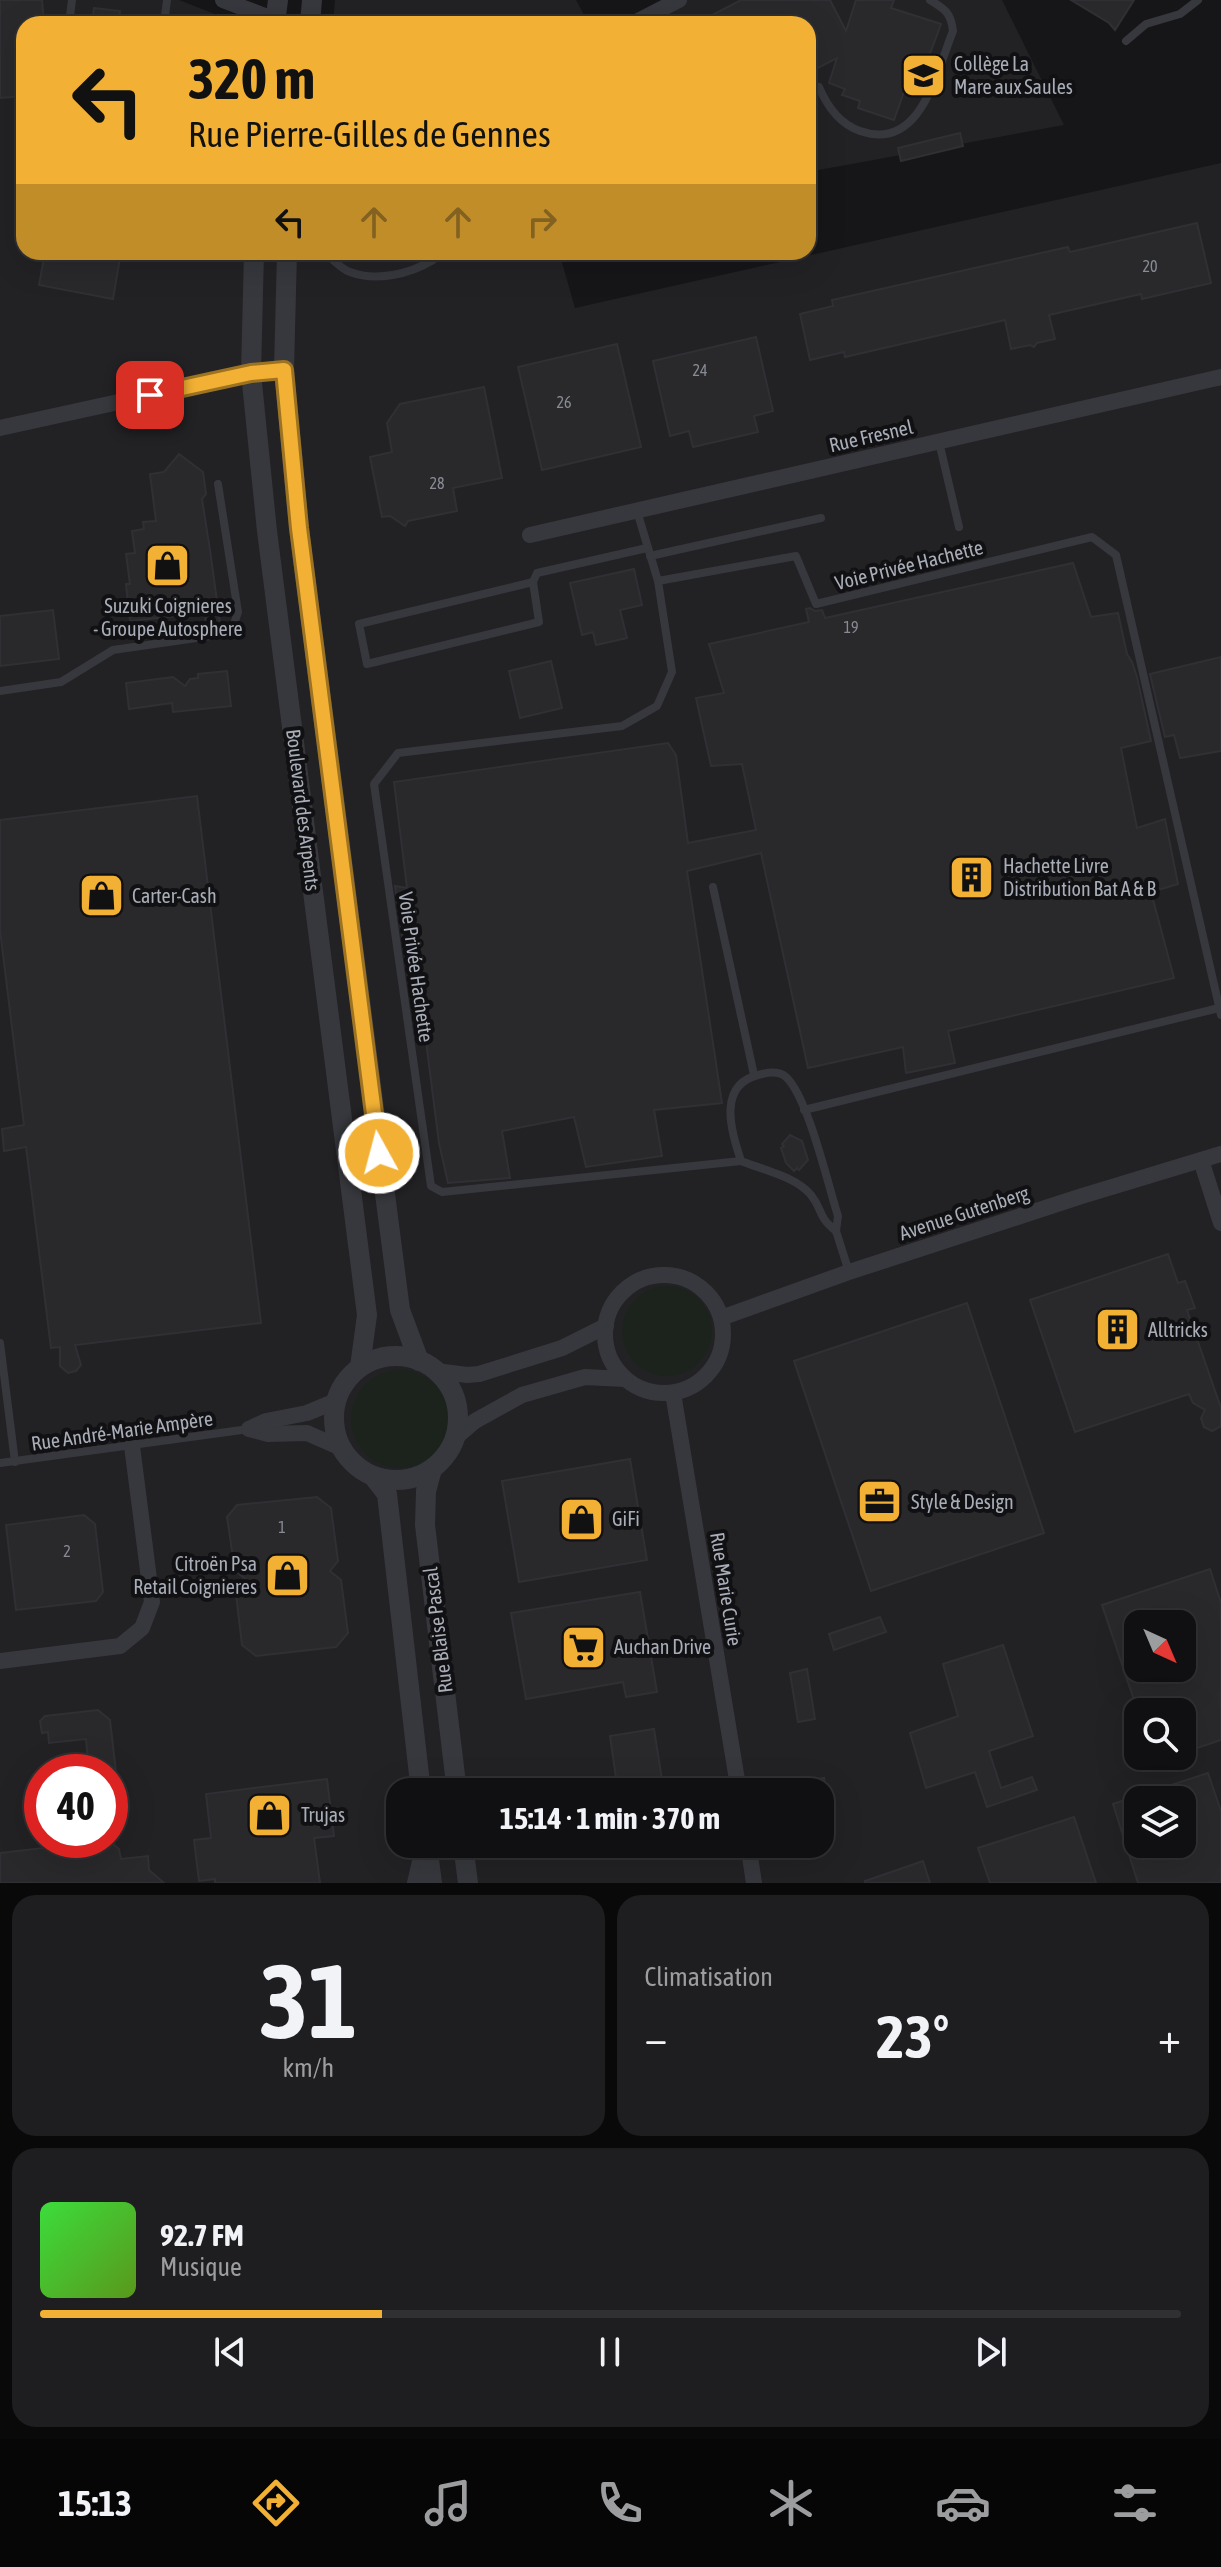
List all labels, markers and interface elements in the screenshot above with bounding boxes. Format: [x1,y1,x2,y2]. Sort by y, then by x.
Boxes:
text: 320 m [188,47,315,111]
icon: left [56,48,160,152]
school or university icon: Collège La Mare aux Saules [899,51,947,99]
place label: Collège La Mare aux Saules [954,52,1073,98]
text: Rue Pierre-Gilles de Gennes [188,113,551,155]
icon: left [268,200,312,244]
icon: ahead [352,200,396,244]
icon: ahead [436,200,480,244]
icon: right [520,200,564,244]
house number: 20 [1142,257,1158,275]
pin [116,361,184,429]
house number: 24 [692,361,708,379]
icon: arrive [128,373,172,417]
house number: 26 [556,393,572,411]
street label: Rue Fresnel [827,415,916,456]
house number: 28 [429,474,445,492]
street label: Voie Privée Hachette [833,535,985,594]
shop icon: Suzuki Coignieres - Groupe Autosphere [144,542,192,590]
place label: Suzuki Coignieres - Groupe Autosphere [93,594,243,640]
house number: 19 [843,618,859,636]
street label: Boulevard des Arpents [282,728,325,892]
building icon: Hachette Livre Distribution Bat A & B [948,854,996,902]
place label: Hachette Livre Distribution Bat A & B [1003,854,1156,900]
shop icon: Carter-Cash [77,872,125,920]
place label: Carter-Cash [132,884,217,907]
street label: Voie Privée Hachette [395,890,438,1044]
position arrow [337,1111,421,1195]
street label: Avenue Gutenberg [896,1181,1032,1244]
building icon: Alltricks [1093,1306,1141,1354]
place label: Alltricks [1148,1318,1208,1341]
street label: Rue André-Marie Ampère [30,1406,214,1455]
office icon: Style & Design [856,1478,904,1526]
place label: Style & Design [911,1490,1014,1513]
shop icon: GiFi [557,1495,605,1543]
place label: GiFi [612,1507,640,1530]
house number: 1 [278,1518,286,1536]
street label: Rue Marie Curie [706,1530,747,1647]
house number: 2 [63,1542,71,1560]
place label: Citroën Psa Retail Coignieres [133,1552,257,1598]
shop icon: Citroën Psa Retail Coignieres [264,1552,312,1600]
street label: Rue Blaise Pascal [418,1565,457,1694]
north arrow [1124,1610,1196,1682]
map controls [1124,1610,1196,1858]
supermarket icon: Auchan Drive [559,1623,607,1671]
place label: Auchan Drive [614,1635,711,1658]
button: search [1124,1698,1196,1770]
speed limit sign: 40 [24,1754,128,1858]
button: layers [1124,1786,1196,1858]
shop icon: Trujas [246,1791,294,1839]
text: 15:14 · 1 min · 370 m [500,1801,720,1835]
place label: Trujas [301,1803,345,1826]
text: 31 [259,1941,357,2060]
text: Climatisation [645,1962,773,1992]
text: 23° [876,2002,949,2071]
text: − [645,2012,667,2062]
text: + [1158,2012,1181,2062]
text: km/h [282,2053,334,2083]
text: 92.7 FM [160,2218,244,2252]
text: Musique [160,2252,242,2282]
icon: previous [208,2330,252,2374]
icon: pause [588,2330,632,2374]
icon: next [969,2330,1013,2374]
icon: directions [248,2475,304,2531]
icon: music [420,2475,476,2531]
icon: phone [592,2475,648,2531]
icon: climate [763,2475,819,2531]
icon: car [935,2475,991,2531]
icon: filters [1107,2475,1163,2531]
text: 15:13 [58,2482,132,2524]

